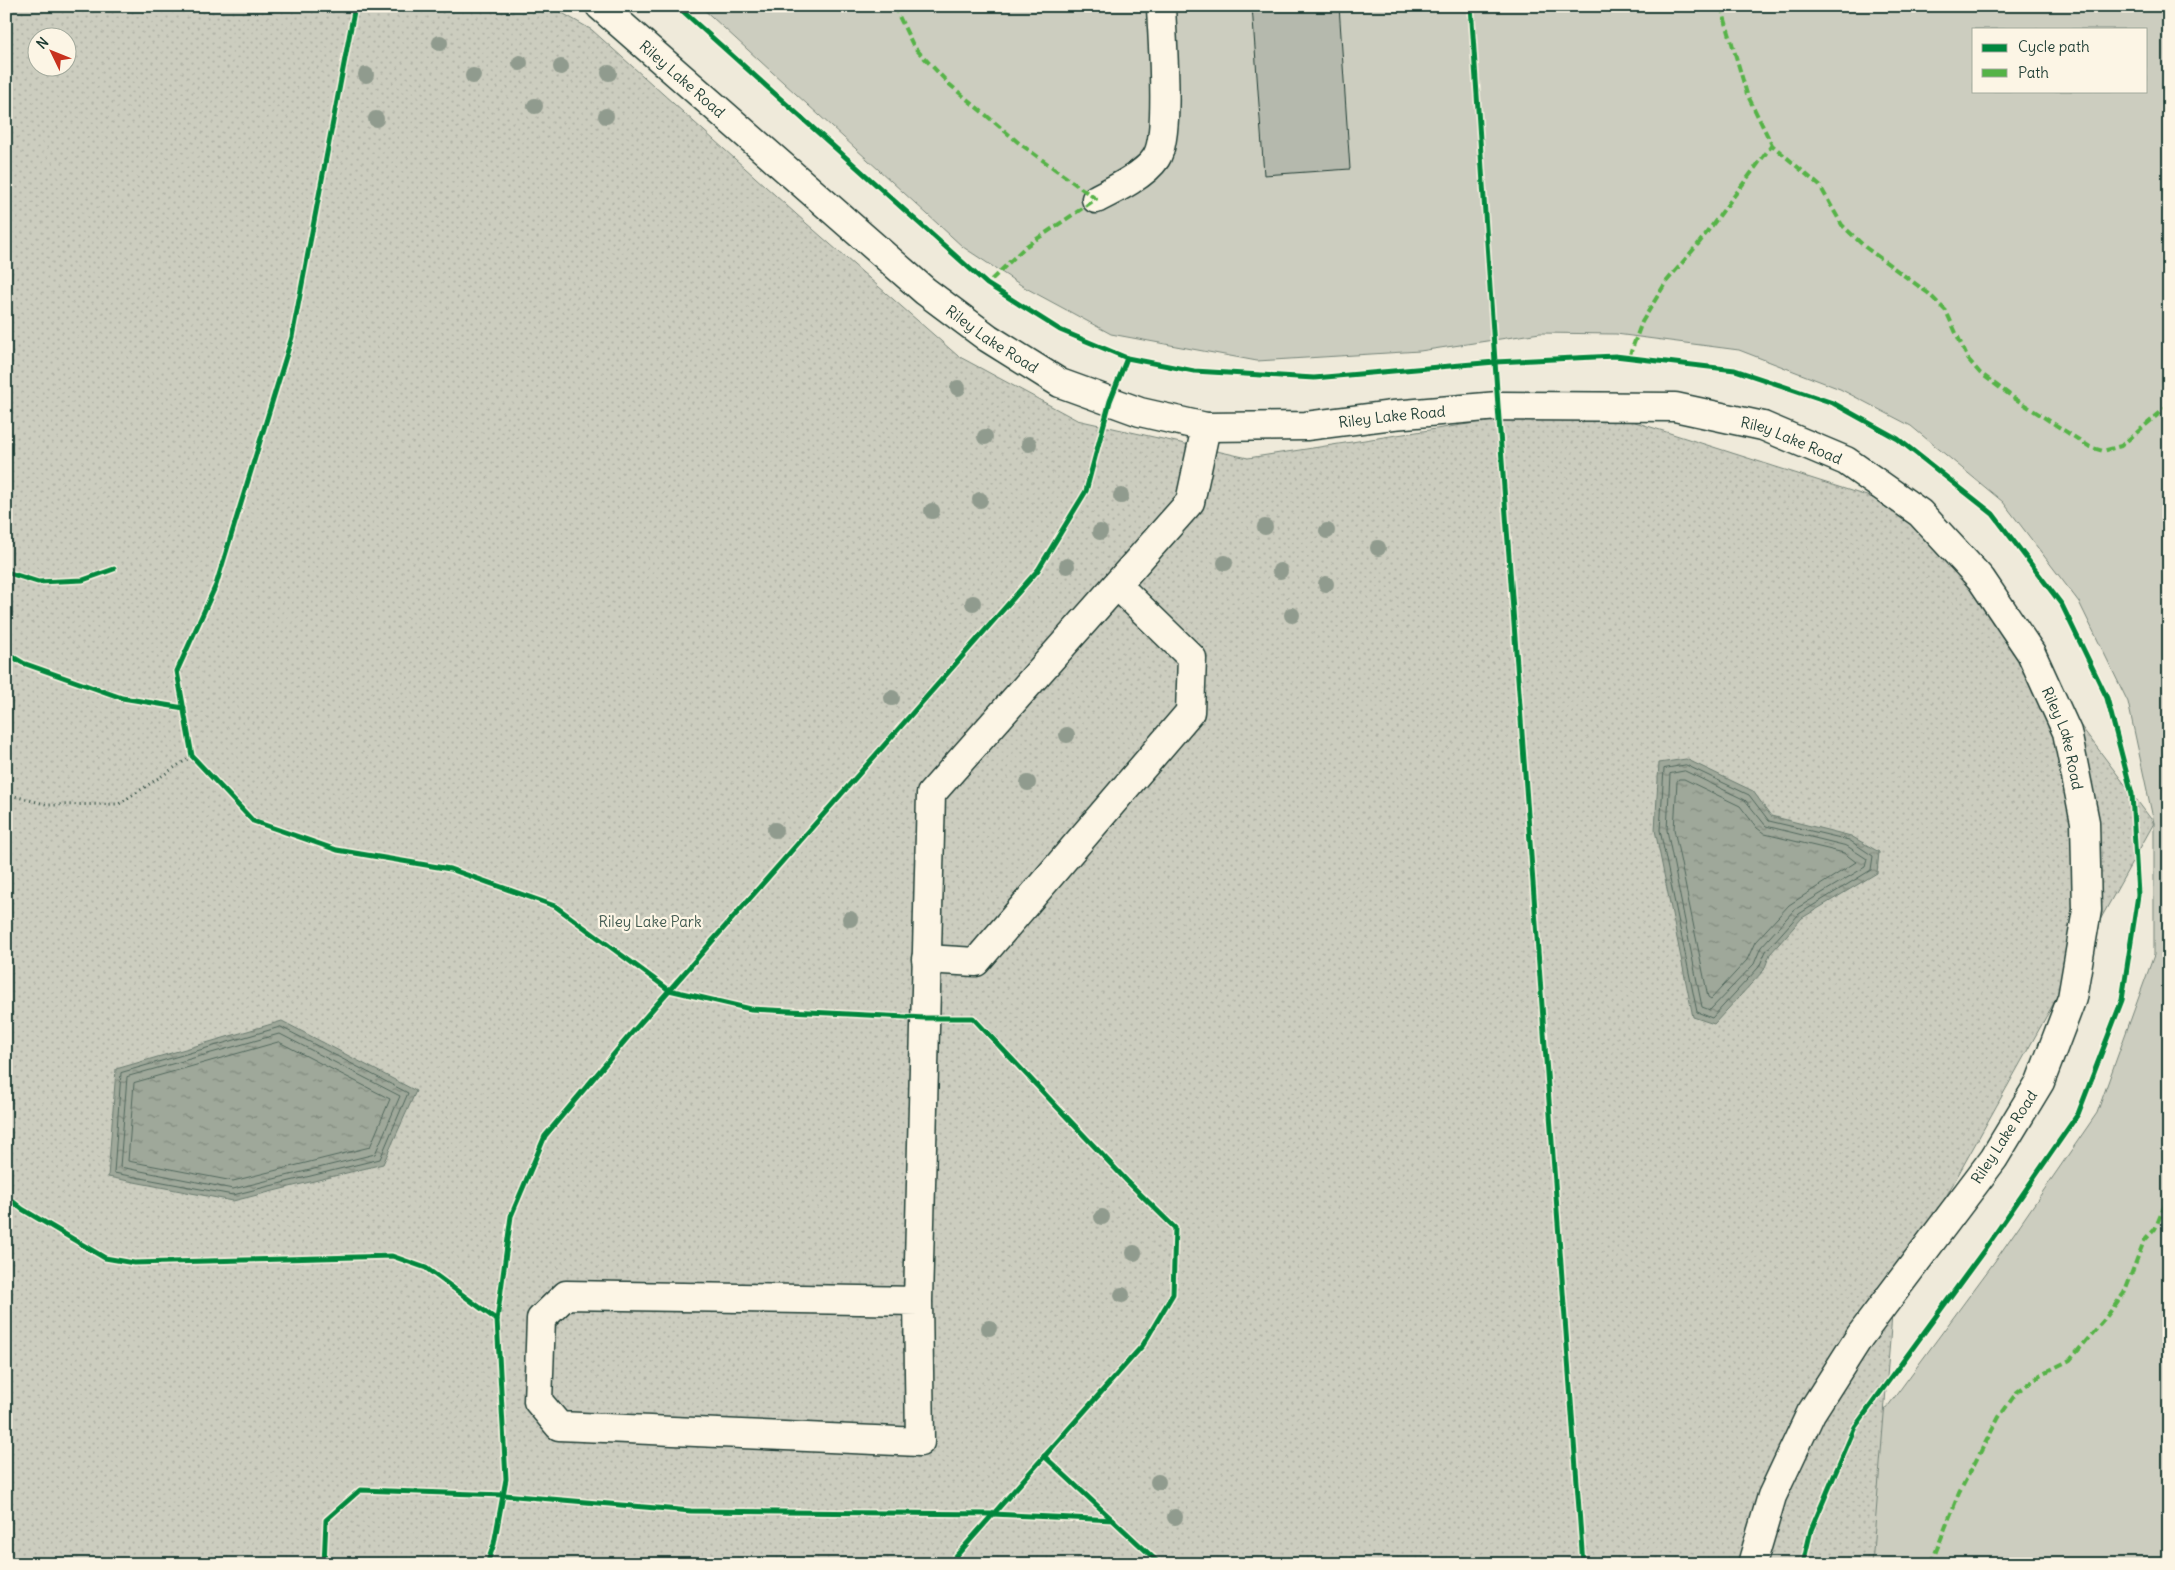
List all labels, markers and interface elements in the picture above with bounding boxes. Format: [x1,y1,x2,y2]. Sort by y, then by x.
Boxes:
north arrow [28,28,78,78]
legend [1972,28,2148,92]
text: N [33,33,52,53]
street label: Riley Lake Road [636,36,730,121]
text: Cycle path [2018,37,2090,56]
text: Path [2018,63,2049,82]
street label: Riley Lake Road [943,301,1042,377]
street label: Riley Lake Road [1337,401,1446,431]
street label: Riley Lake Road [1739,412,1845,468]
street label: Riley Lake Road [2038,684,2088,791]
park label: Riley Lake Park [598,912,702,931]
street label: Riley Lake Road [1967,1087,2041,1187]

